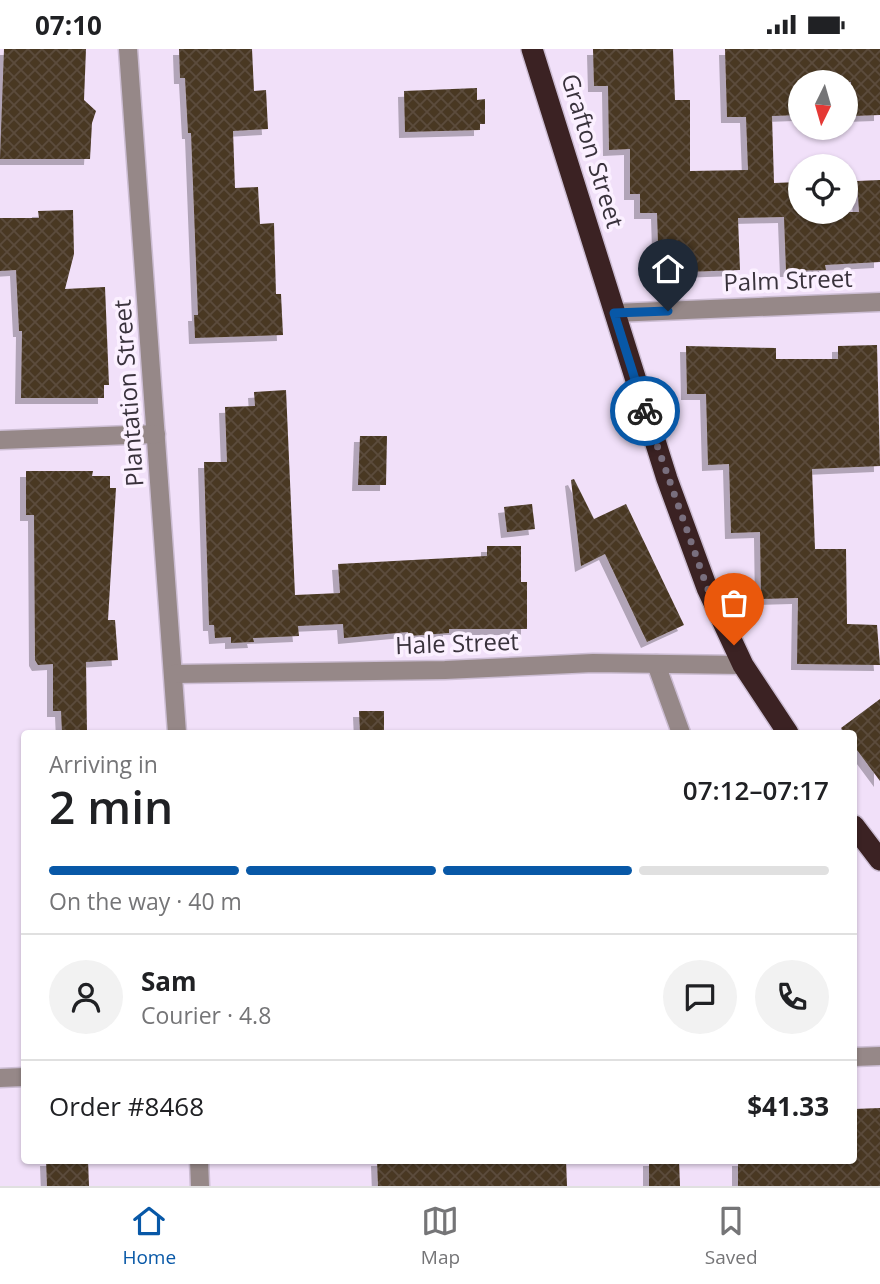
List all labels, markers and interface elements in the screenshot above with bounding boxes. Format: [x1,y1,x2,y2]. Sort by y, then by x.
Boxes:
text: 07:10 [35,7,102,43]
street label: Grafton Street [554,69,633,232]
north arrow [788,70,858,140]
map controls [788,70,858,224]
button: locate [788,154,858,224]
pin [638,239,698,311]
icon: home [649,250,687,288]
street label: Palm Street [723,261,853,298]
street label: Plantation Street [105,298,151,488]
courier [610,376,680,446]
icon: bike [626,392,664,430]
pin [704,573,764,645]
icon: bag [715,584,753,622]
street label: Hale Street [394,624,519,661]
text: Arriving in [49,748,158,780]
text: 07:12–07:17 [683,772,829,808]
text: 2 min [49,775,173,837]
text: On the way · 40 m [49,885,242,917]
button: person [49,960,123,1034]
button: chat [663,960,737,1034]
button: phone [755,960,829,1034]
text: Sam [141,963,197,999]
text: Courier · 4.8 [141,999,271,1031]
text: Order #8468 [49,1088,204,1124]
text: $41.33 [747,1088,829,1124]
tab: Home [122,1202,176,1270]
tab: Map [421,1202,460,1270]
tab: Saved [705,1202,758,1270]

